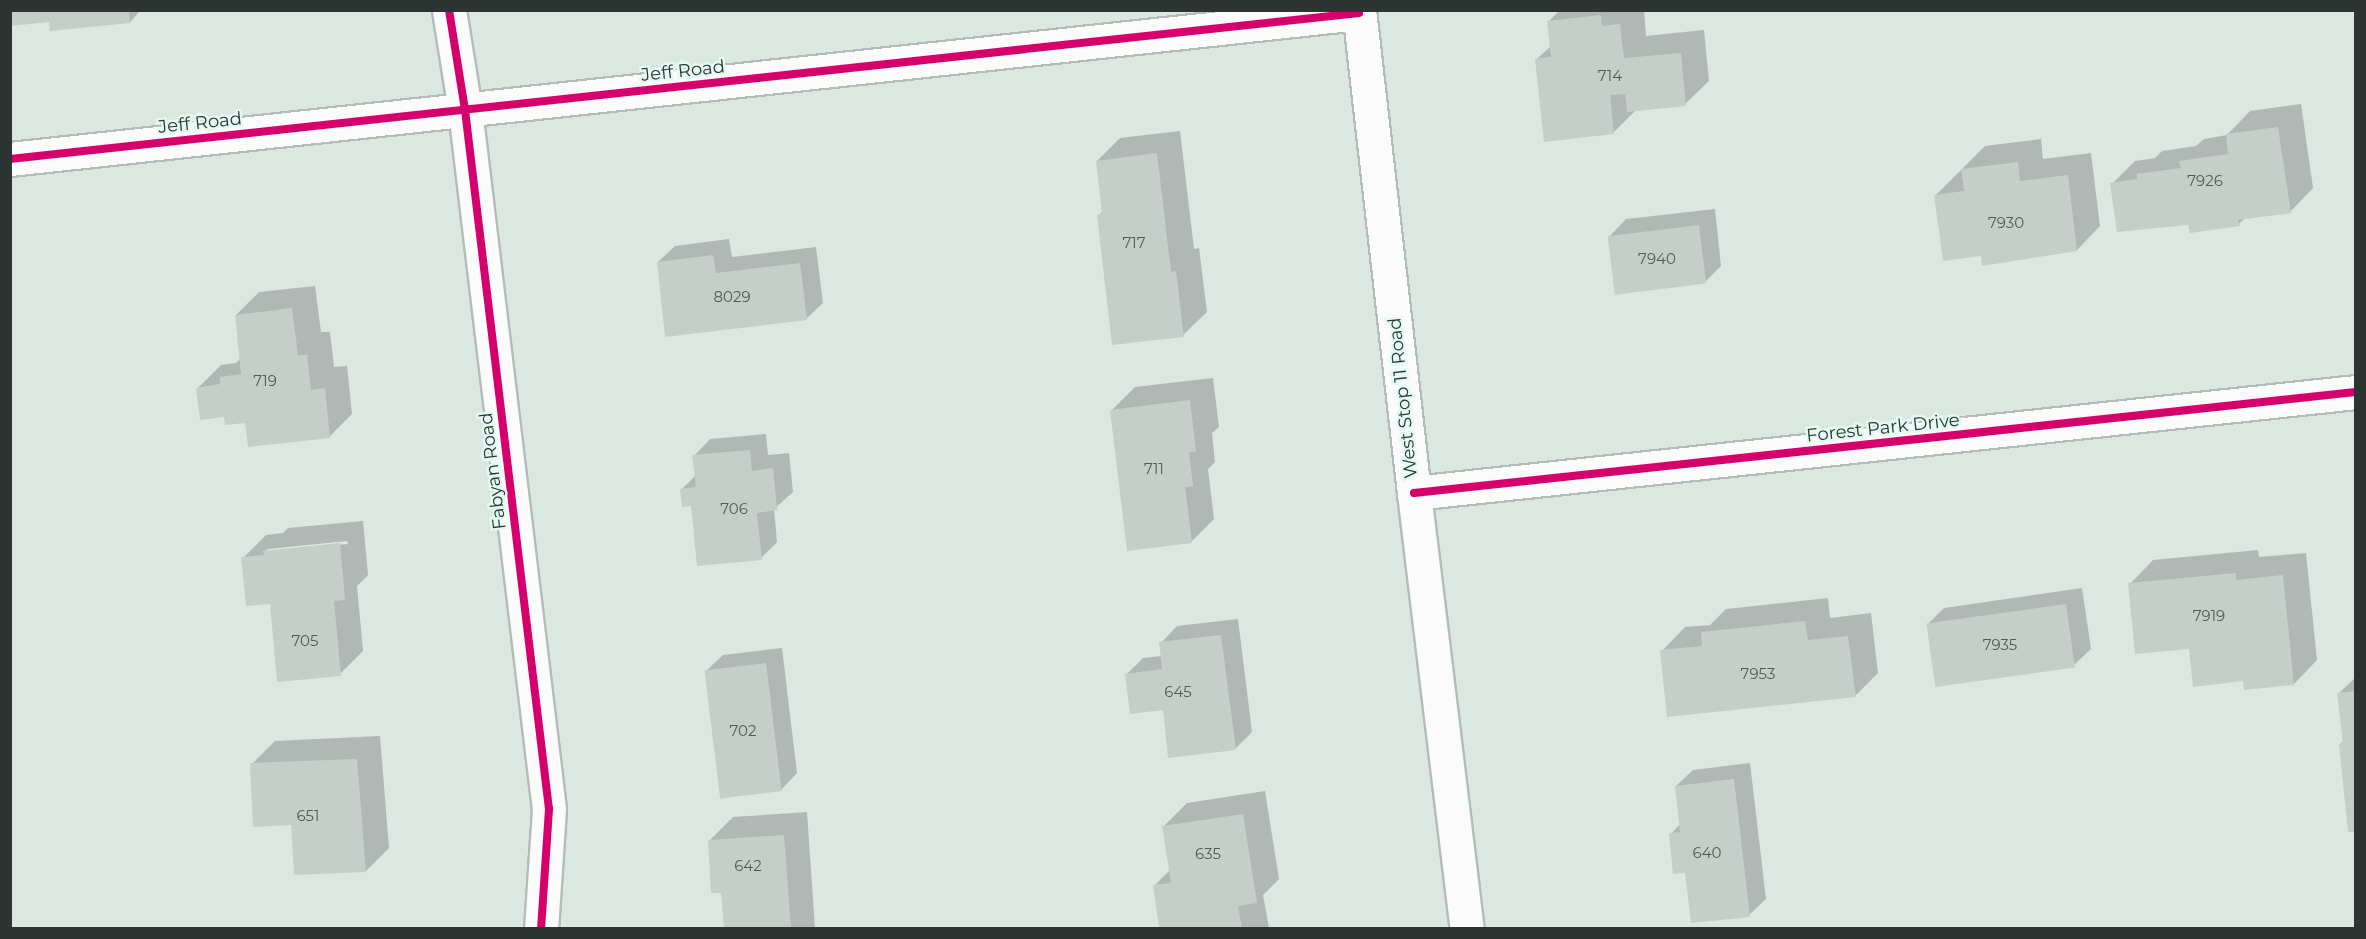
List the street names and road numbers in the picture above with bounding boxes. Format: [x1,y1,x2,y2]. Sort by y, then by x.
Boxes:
street label: Jeff Road [640,56,726,86]
street label: Jeff Road [157,108,243,138]
street label: West Stop 11 Road [1384,316,1422,480]
street label: Forest Park Drive [1805,409,1961,447]
street label: Fabyan Road [475,411,511,531]

